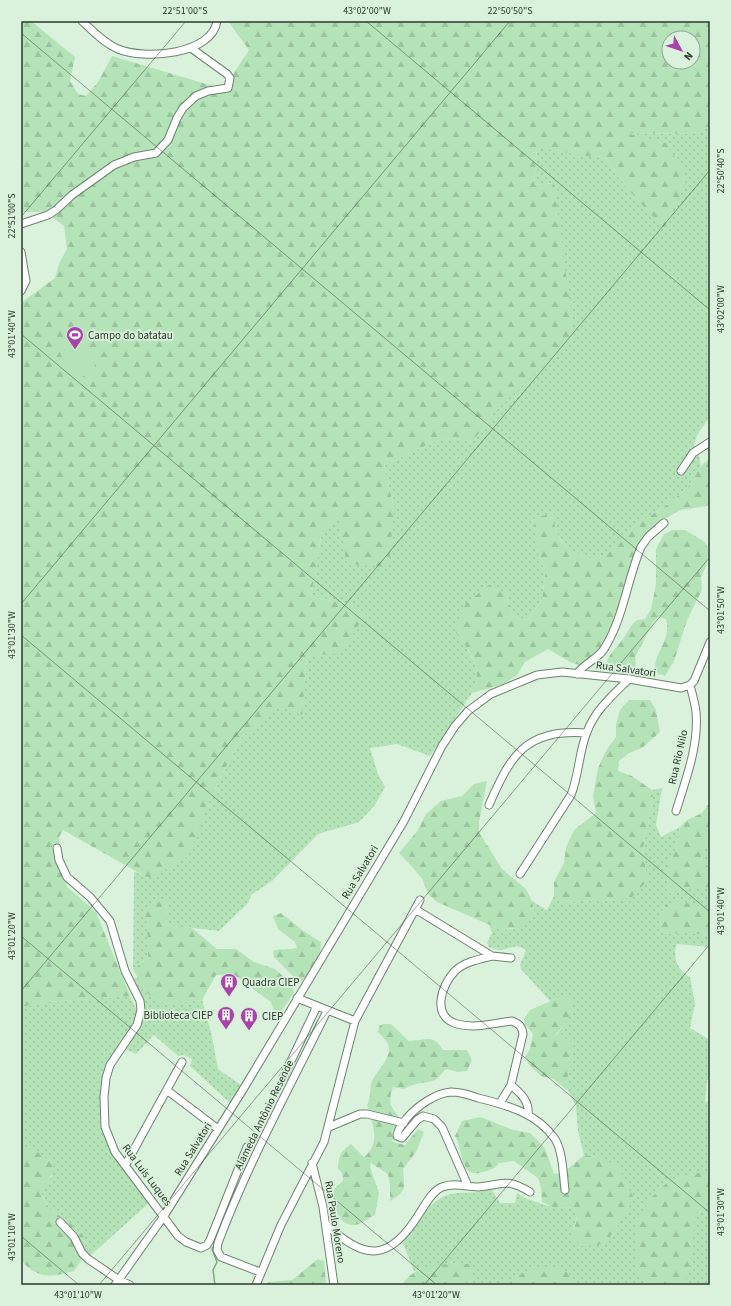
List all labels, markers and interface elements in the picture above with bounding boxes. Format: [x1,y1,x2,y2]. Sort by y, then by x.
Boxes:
text: 22°51'00"S [162,4,208,18]
text: 43°02'00"W [343,4,391,18]
text: 22°50'50"S [487,4,533,18]
north arrow [661,30,701,70]
text: N [680,48,696,64]
text: 22°50'40"S [714,148,728,194]
text: 22°51'00"S [5,193,19,239]
text: 43°02'00"W [714,285,728,333]
text: 43°01'40"W [5,310,19,358]
sports icon: Campo do batatau [65,325,85,350]
place label: Campo do batatau [88,328,173,343]
text: 43°01'50"W [714,586,728,634]
text: 43°01'30"W [5,611,19,659]
street label: Rua Salvatori [595,657,657,681]
street label: Rua Rio Nilo [664,728,692,786]
street label: Rua Salvatori [338,842,382,902]
text: 43°01'40"W [714,887,728,935]
text: 43°01'20"W [5,912,19,960]
building icon: Quadra CIEP [219,972,239,997]
place label: Quadra CIEP [242,975,299,990]
building icon: Biblioteca CIEP [216,1005,236,1030]
building icon: CIEP [239,1006,259,1031]
place label: Biblioteca CIEP [144,1008,213,1023]
place label: CIEP [262,1009,283,1024]
street label: Alameda Antônio Resende [231,1057,297,1172]
street label: Rua Salvatori [171,1119,215,1179]
street label: Rua Luis Luques [119,1141,176,1209]
street label: Rua Paulo Moreno [321,1180,349,1264]
text: 43°01'30"W [714,1188,728,1236]
text: 43°01'10"W [5,1213,19,1261]
text: 43°01'10"W [54,1288,102,1302]
text: 43°01'20"W [412,1288,460,1302]

